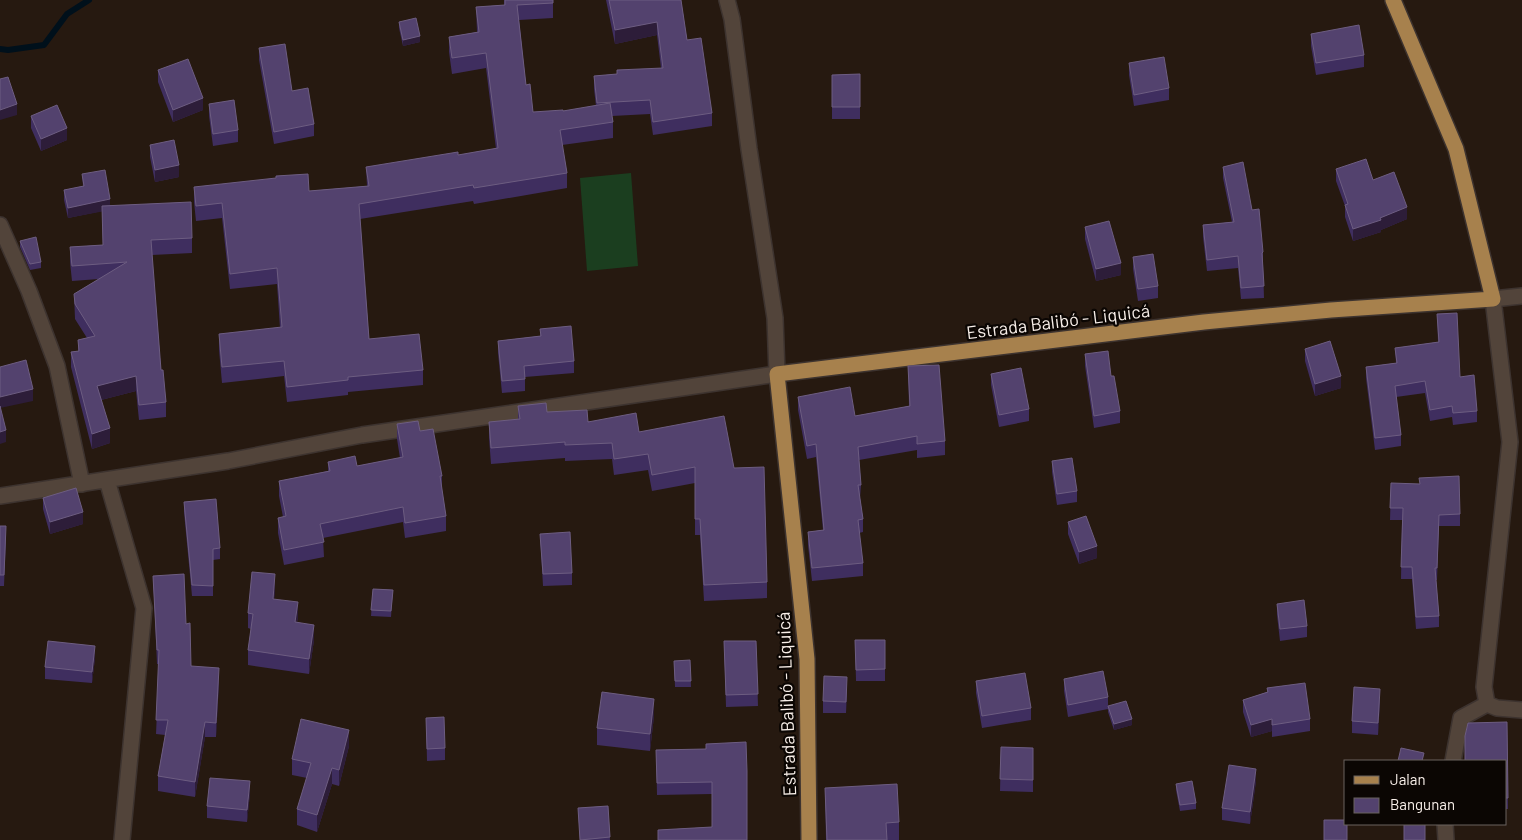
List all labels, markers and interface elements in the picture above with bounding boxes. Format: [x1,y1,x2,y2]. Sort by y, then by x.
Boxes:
street label: Estrada Balibó - Liquicá [965,299,1151,343]
street label: Estrada Balibó - Liquicá [772,611,800,797]
legend [1344,760,1507,825]
text: Jalan [1390,770,1426,788]
text: Bangunan [1390,795,1455,813]

